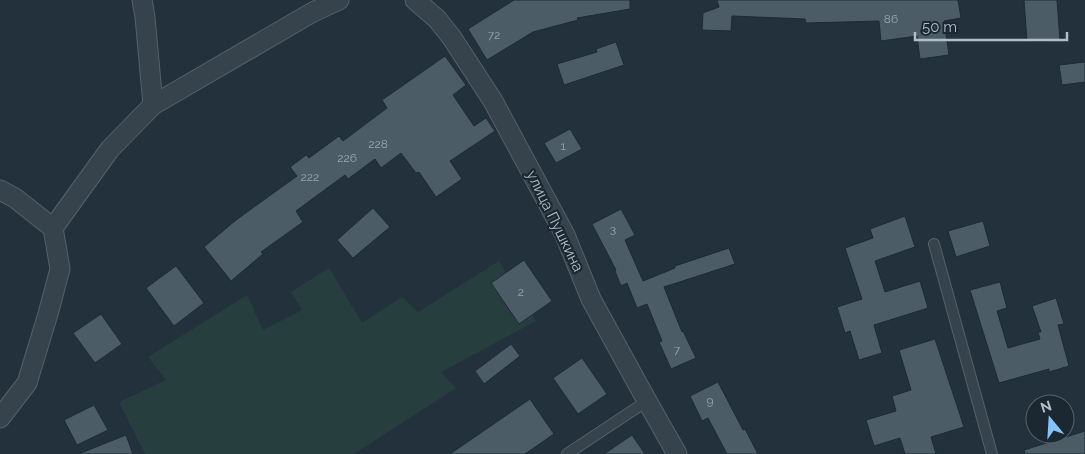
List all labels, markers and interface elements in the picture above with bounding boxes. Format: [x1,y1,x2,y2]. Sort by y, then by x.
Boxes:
scale bar [915,10,1068,42]
house number: 86 [884,12,898,26]
text: 50 m [922,18,957,36]
house number: 72 [488,28,500,42]
house number: 228 [368,137,388,151]
house number: 1 [560,139,566,153]
house number: 226 [337,151,357,165]
street label: улица Пушкина [523,167,587,275]
house number: 222 [301,170,319,184]
house number: 3 [610,222,616,236]
house number: 2 [518,285,524,299]
house number: 7 [674,343,681,357]
house number: 9 [706,394,714,408]
north arrow [1025,394,1075,444]
text: N [1038,397,1054,416]

